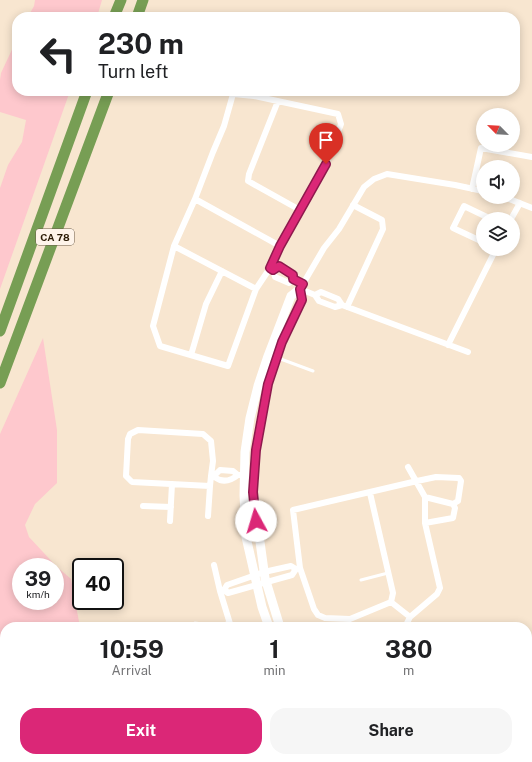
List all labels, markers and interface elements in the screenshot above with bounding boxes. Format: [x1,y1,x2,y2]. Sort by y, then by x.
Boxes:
text: 230 m [98,27,184,60]
icon: left [32,28,84,80]
text: Turn left [98,61,168,82]
north arrow [476,108,520,152]
map controls [476,108,520,256]
pin [309,123,343,164]
icon: arrive [315,129,337,151]
button: sound [476,160,520,204]
button: layers [476,212,520,256]
road number: CA 78 [36,229,74,245]
position arrow [235,500,277,542]
speed limit sign: 40 [72,558,124,610]
text: 39 [25,567,51,591]
text: km/h [26,588,50,600]
text: 10:59 [100,635,164,663]
text: 1 [269,635,280,663]
text: 380 [385,635,432,663]
text: Arrival [112,663,152,678]
text: min [263,663,285,678]
text: m [403,663,414,678]
button: Exit [20,708,262,754]
button: Share [270,708,512,754]

